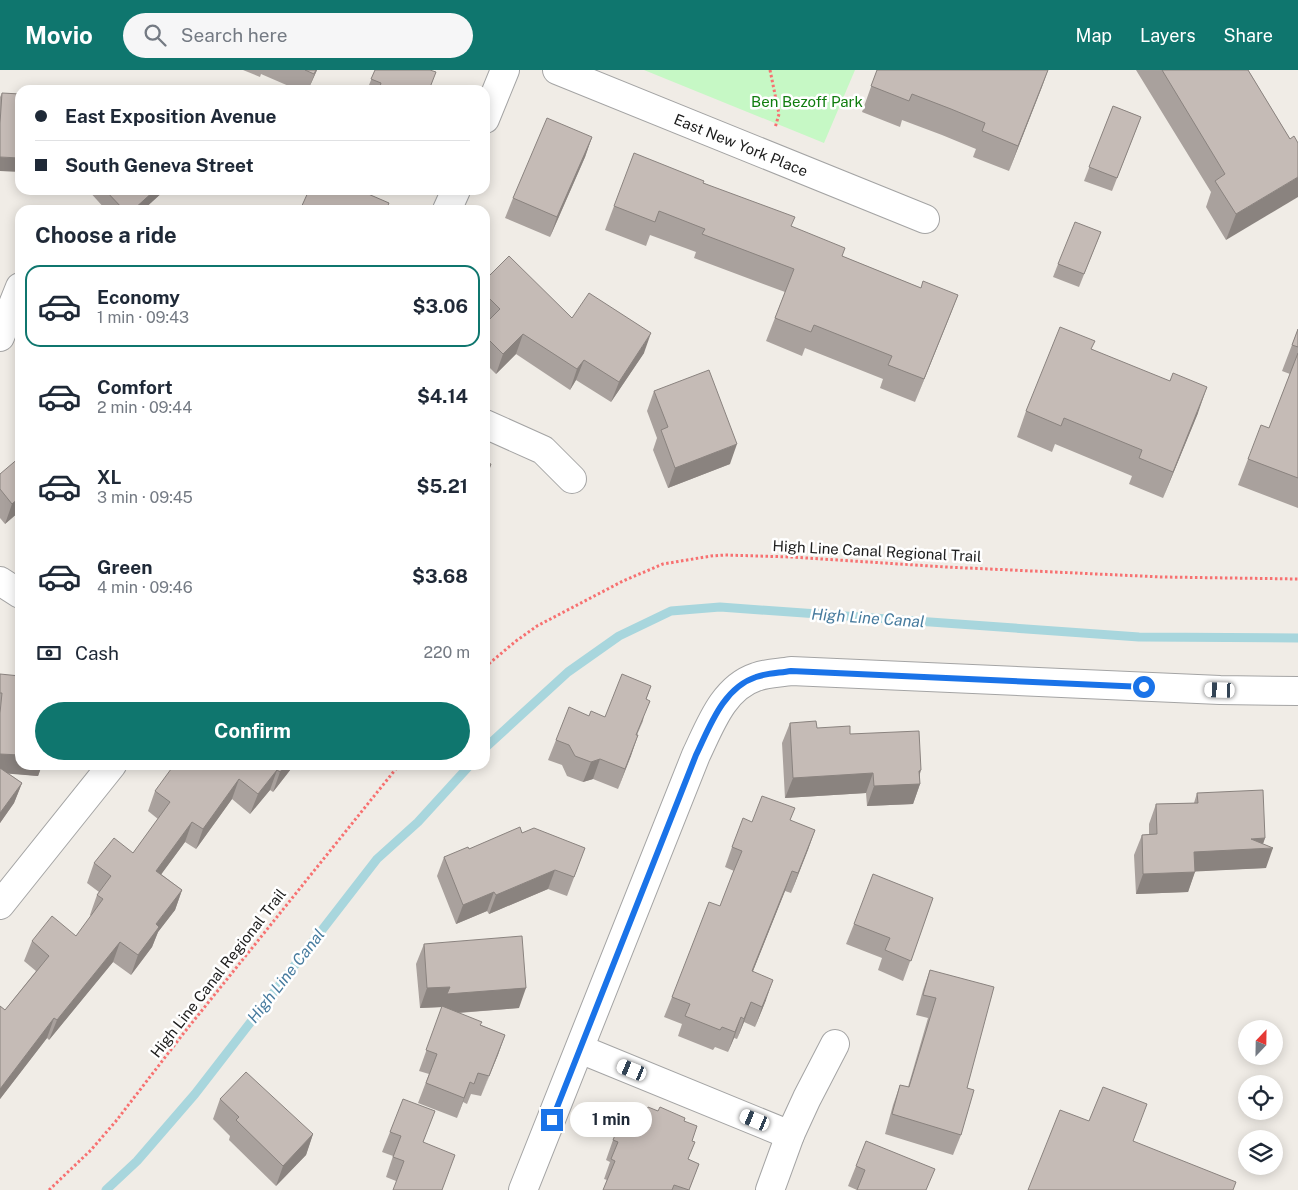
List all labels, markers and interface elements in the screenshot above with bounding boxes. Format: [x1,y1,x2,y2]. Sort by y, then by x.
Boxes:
search box [123,13,473,58]
text: Movio [25,21,93,49]
icon: search [141,21,169,49]
text: Search here [181,24,288,46]
text: Map [1076,25,1112,46]
text: Layers [1140,25,1196,46]
text: Share [1224,25,1273,46]
park label: Ben Bezoff Park [751,93,863,110]
text: East Exposition Avenue [65,105,277,127]
street label: East New York Place [672,110,810,180]
text: South Geneva Street [65,154,254,176]
text: Choose a ride [35,222,177,248]
icon: car [37,284,82,329]
text: Economy [97,286,180,308]
text: $3.06 [413,295,468,317]
text: 1 min · 09:43 [97,308,189,327]
icon: car [37,374,82,419]
text: Comfort [97,376,173,398]
text: $4.14 [417,385,468,407]
text: 2 min · 09:44 [97,398,192,417]
icon: car [37,464,82,509]
text: XL [97,466,122,488]
text: $5.21 [417,475,468,497]
text: 3 min · 09:45 [97,488,193,507]
street label: High Line Canal Regional Trail [772,537,982,565]
icon: car [37,554,82,599]
text: Green [97,556,152,578]
text: $3.68 [412,565,468,587]
text: 4 min · 09:46 [97,578,193,597]
water label: High Line Canal [811,605,925,631]
icon: cash [35,639,63,667]
text: Cash [75,642,119,664]
text: 220 m [423,643,470,662]
route start [1133,676,1155,698]
car [1204,682,1235,698]
button: Confirm [35,702,470,760]
street label: High Line Canal Regional Trail [146,885,290,1061]
water label: High Line Canal [243,925,329,1027]
north arrow [1238,1020,1282,1065]
map controls [1238,1020,1283,1175]
car [615,1057,648,1083]
button: locate [1238,1075,1283,1120]
callout: 1 min [570,1102,652,1138]
car [738,1107,771,1133]
route end [541,1109,563,1131]
text: 1 min [592,1110,630,1129]
button: layers [1238,1130,1283,1175]

